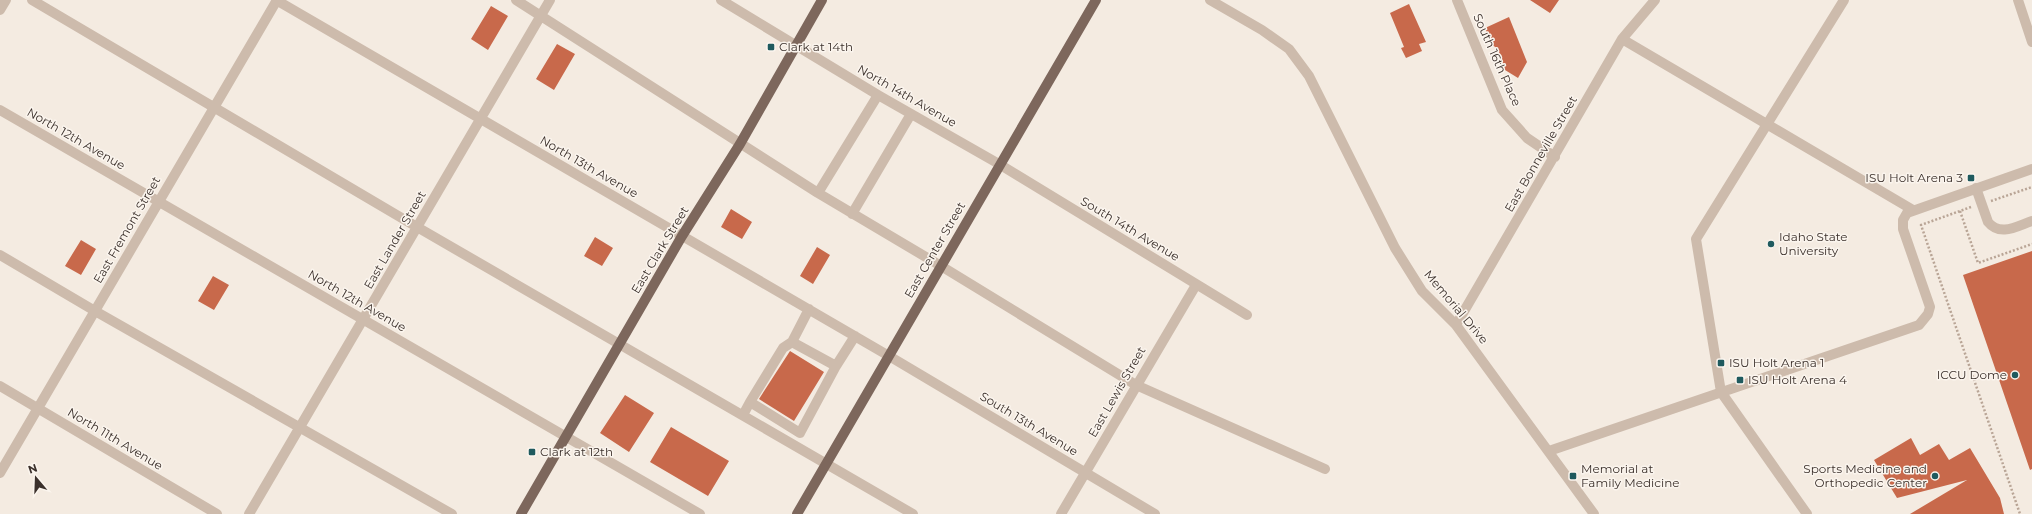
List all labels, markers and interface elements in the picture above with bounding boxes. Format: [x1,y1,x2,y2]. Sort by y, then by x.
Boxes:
street label: South 16th Place [1470,11,1525,108]
place label: Clark at 14th [779,39,853,54]
marker: Clark at 14th [766,42,776,52]
street label: North 14th Avenue [855,61,960,130]
street label: East Bonneville Street [1501,93,1580,215]
street label: North 12th Avenue [24,104,128,173]
street label: North 13th Avenue [537,132,641,201]
place label: ISU Holt Arena 3 [1865,170,1963,185]
marker: ISU Holt Arena 3 [1966,173,1976,183]
street label: East Fremont Street [90,174,163,286]
street label: East Lander Street [360,188,429,291]
street label: South 14th Avenue [1078,193,1182,264]
street label: East Center Street [901,199,968,301]
street label: East Clark Street [628,203,692,296]
place label: Idaho State University [1779,229,1848,258]
marker: Idaho State University [1766,239,1776,249]
street label: North 12th Avenue [305,266,409,335]
street label: Memorial Drive [1421,267,1492,347]
street label: East Lewis Street [1085,344,1149,440]
place label: ISU Holt Arena 1 [1729,355,1824,370]
marker: ISU Holt Arena 1 [1716,358,1726,368]
place label: ICCU Dome [1937,367,2007,382]
marker: ICCU Dome [2010,370,2020,380]
place label: ISU Holt Arena 4 [1748,372,1847,387]
marker: ISU Holt Arena 4 [1735,375,1745,385]
street label: South 13th Avenue [978,388,1081,459]
street label: North 11th Avenue [65,404,166,473]
place label: Clark at 12th [540,444,613,459]
marker: Clark at 12th [527,447,537,457]
north arrow [16,458,56,498]
text: N [26,460,39,477]
place label: Memorial at Family Medicine [1581,461,1680,490]
place label: Sports Medicine and Orthopedic Center [1803,461,1927,490]
marker: Memorial at Family Medicine [1568,471,1578,481]
marker: Sports Medicine and Orthopedic Center [1930,471,1940,481]

